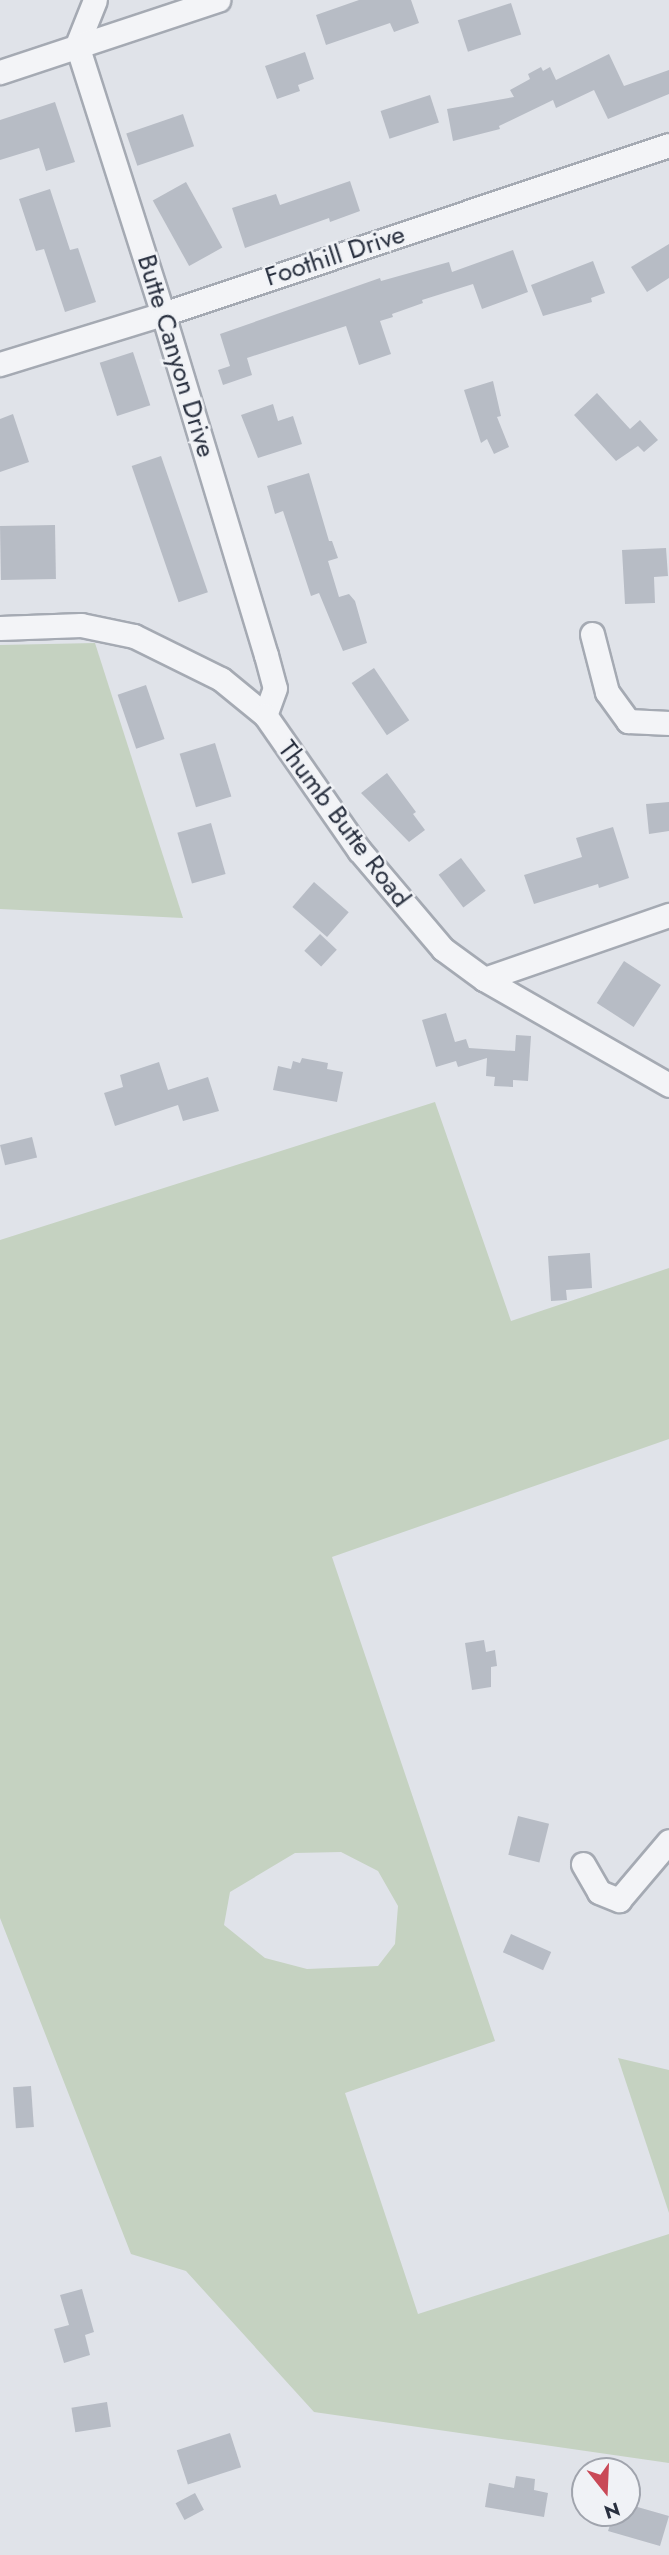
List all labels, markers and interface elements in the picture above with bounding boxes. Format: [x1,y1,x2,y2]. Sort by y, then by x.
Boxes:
street label: Foothill Drive [261,219,409,293]
street label: Butte Canyon Drive [130,251,222,461]
street label: Thumb Butte Road [271,735,417,913]
north arrow [571,2457,641,2527]
text: N [601,2495,623,2526]

